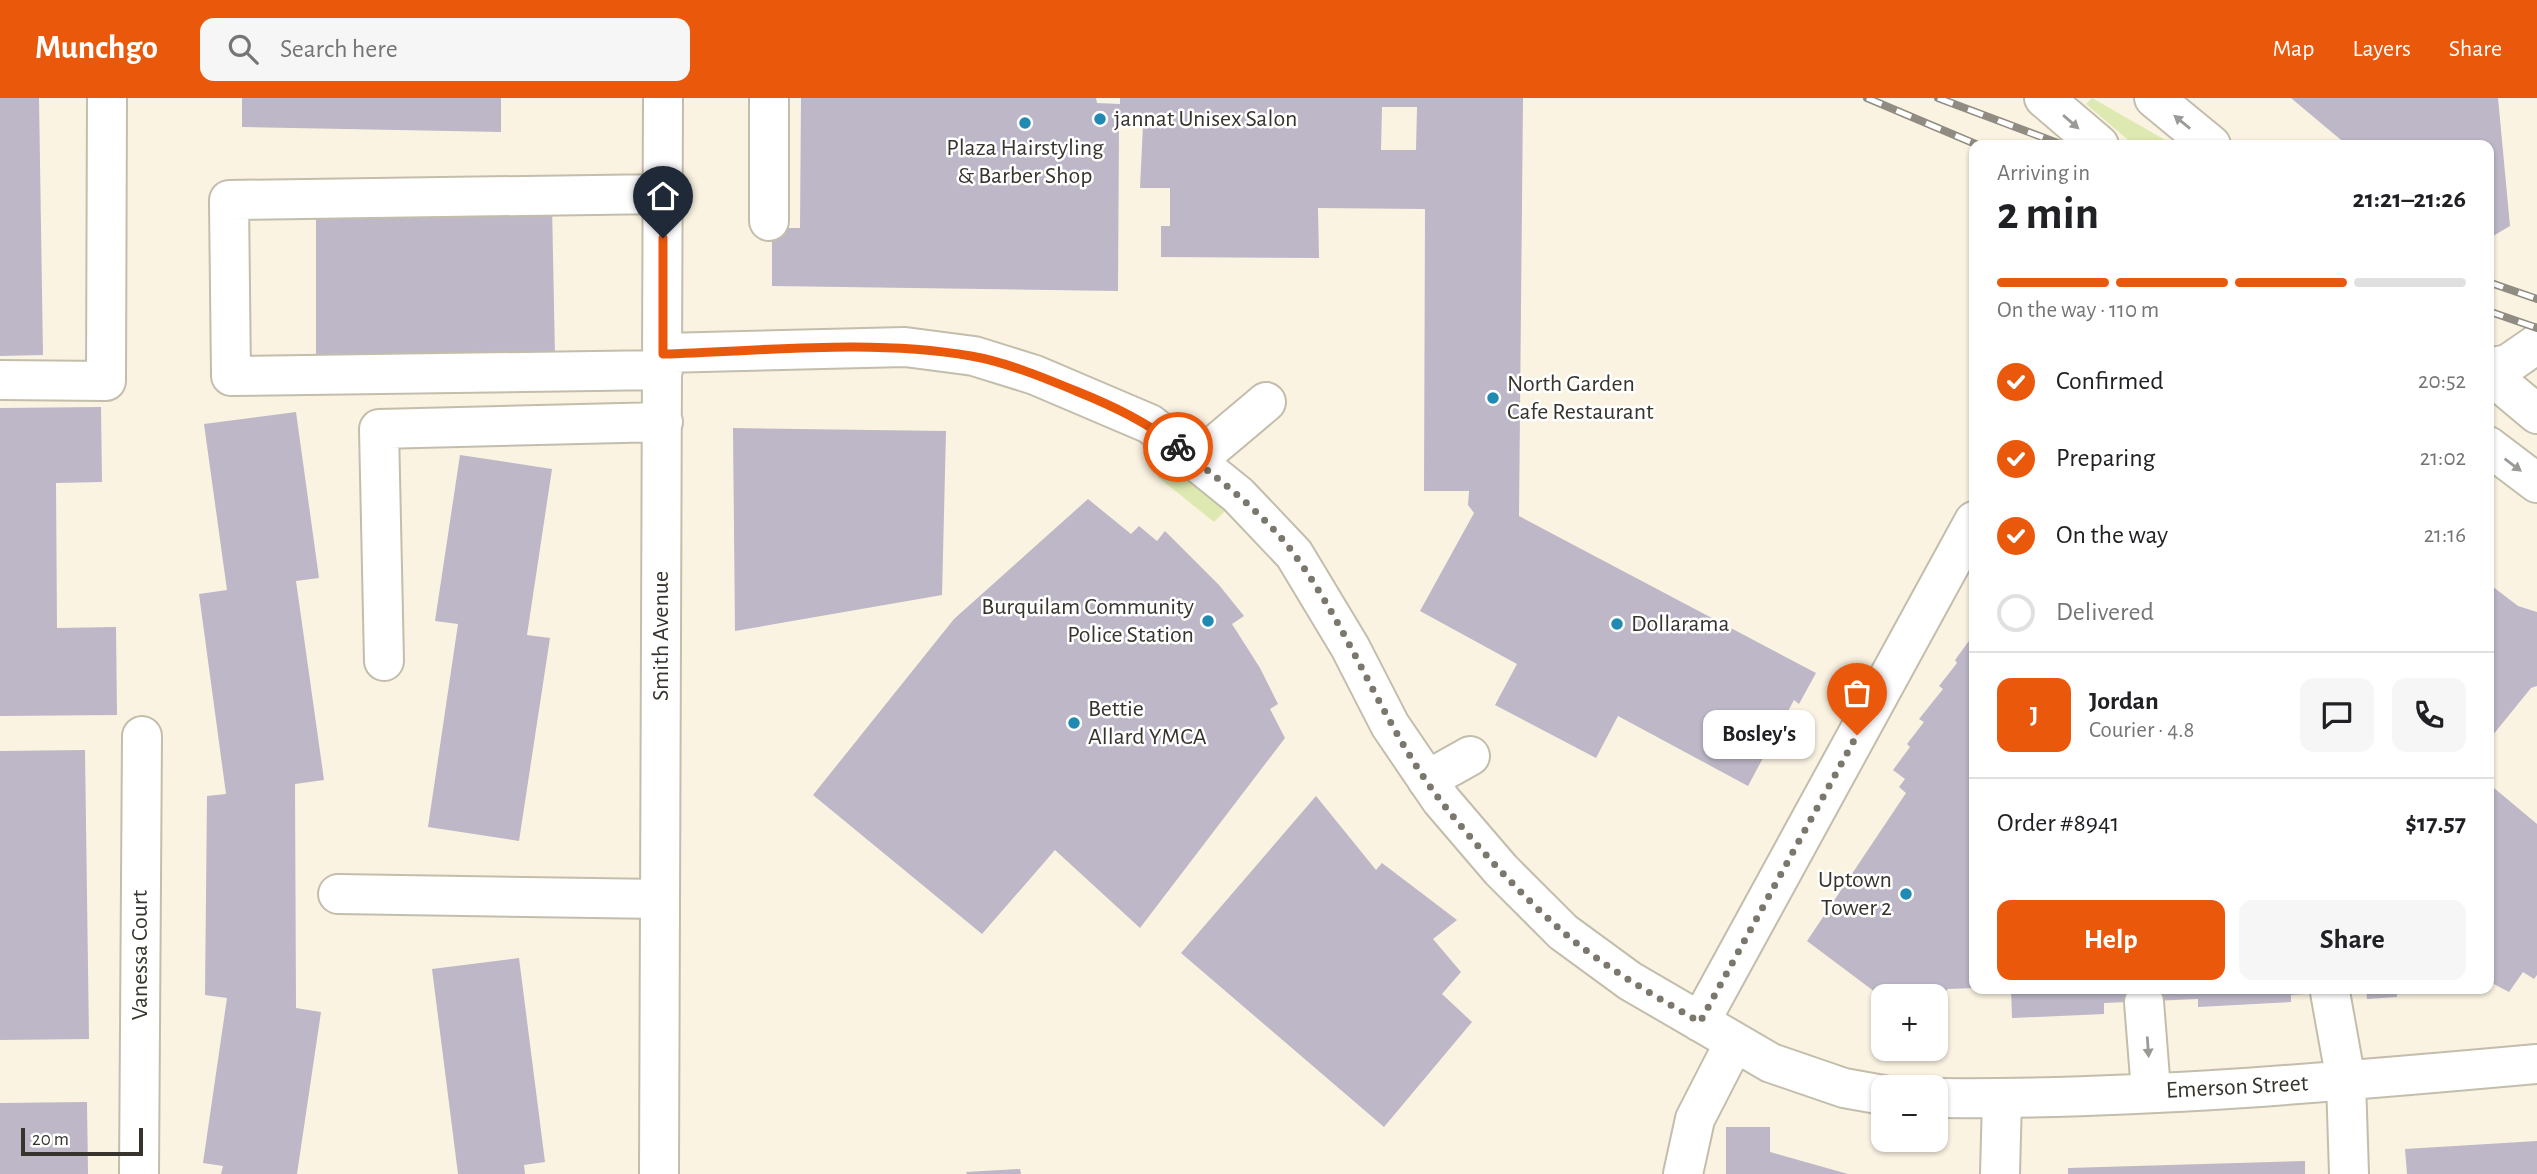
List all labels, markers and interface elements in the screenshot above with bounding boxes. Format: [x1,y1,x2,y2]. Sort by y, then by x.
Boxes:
search box [200,18,690,81]
icon: search [224,30,262,68]
text: Munchgo [35,32,158,65]
text: Search here [280,36,398,62]
text: Map [2272,37,2314,61]
text: Layers [2352,37,2411,61]
text: Share [2449,37,2502,61]
place label: jannat Unisex Salon [1114,107,1297,131]
marker: jannat Unisex Salon [1092,111,1108,127]
one-way arrow [2063,114,2080,129]
one-way arrow [2174,114,2192,129]
marker: Plaza Hairstyling & Barber Shop [1017,115,1033,131]
place label: Plaza Hairstyling & Barber Shop [946,136,1104,188]
text: Arriving in [1997,162,2090,185]
pin [633,166,693,238]
icon: home [644,177,682,215]
text: 21:21–21:26 [2352,186,2466,212]
text: 2 min [1997,191,2099,237]
text: On the way · 110 m [1997,299,2159,322]
icon: check [1997,363,2035,401]
text: Confirmed [2056,368,2164,394]
text: 20:52 [2418,370,2466,393]
place label: North Garden Cafe Restaurant [1507,372,1654,424]
marker: North Garden Cafe Restaurant [1485,390,1501,406]
courier [1143,412,1213,482]
icon: bike [1159,428,1197,466]
icon: check [1997,440,2035,478]
text: Preparing [2056,445,2155,471]
text: 21:02 [2420,447,2466,470]
one-way arrow [2503,457,2521,472]
icon: check [1997,517,2035,555]
text: On the way [2056,522,2168,548]
text: 21:16 [2424,524,2466,547]
street label: Smith Avenue [649,571,673,701]
place label: Burquilam Community Police Station [981,595,1194,647]
text: Delivered [2056,599,2154,625]
place label: Dollarama [1631,612,1730,636]
marker: Burquilam Community Police Station [1200,613,1216,629]
marker: Dollarama [1609,616,1625,632]
pin [1827,663,1887,735]
icon: bag [1838,674,1876,712]
button: chat [2300,678,2374,752]
button: phone [2392,678,2466,752]
text: Jordan [2089,688,2159,714]
place label: Bettie Allard YMCA [1088,697,1207,749]
text: J [2030,702,2038,728]
callout: Bosley's [1703,710,1815,760]
marker: Bettie Allard YMCA [1066,715,1082,731]
text: Courier · 4.8 [2089,719,2194,742]
text: Bosley's [1722,723,1796,746]
text: Order #8941 [1997,810,2119,836]
text: $17.57 [2405,810,2466,836]
place label: Uptown Tower 2 [1818,868,1892,920]
marker: Uptown Tower 2 [1898,886,1914,902]
street label: Vanessa Court [128,889,152,1020]
button: Help [1997,900,2225,980]
button: Share [2239,900,2466,980]
map controls [1871,984,1948,1152]
button: + [1871,984,1948,1061]
one-way arrow [2143,1036,2154,1058]
street label: Emerson Street [2165,1071,2309,1103]
button: − [1871,1075,1948,1152]
scale bar [21,1125,144,1157]
text: 20 m [32,1130,69,1149]

